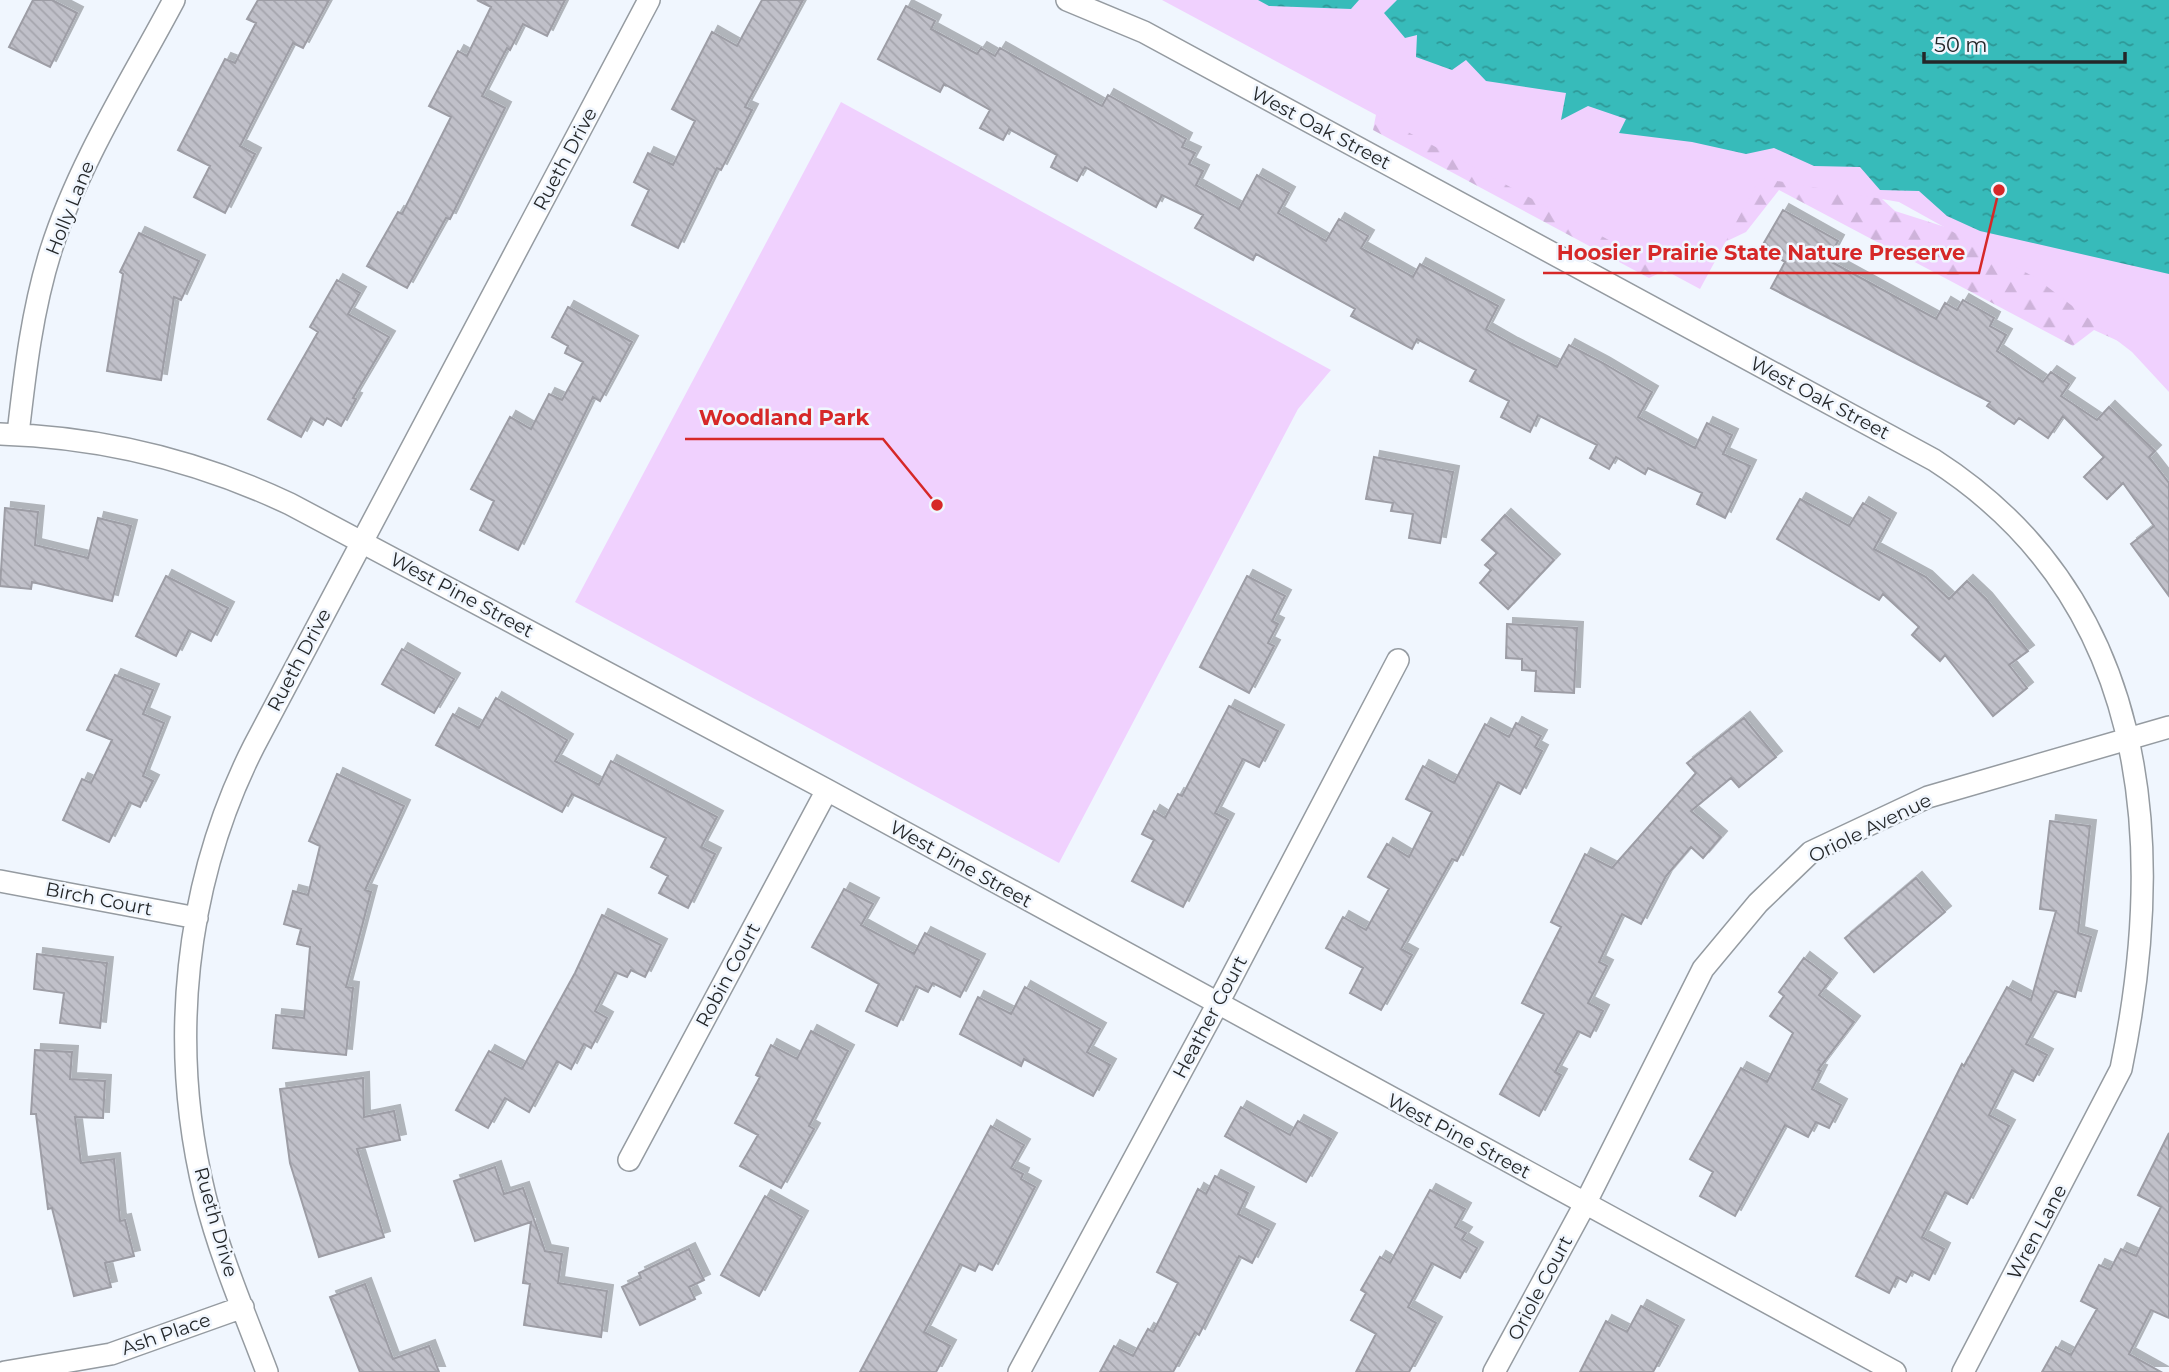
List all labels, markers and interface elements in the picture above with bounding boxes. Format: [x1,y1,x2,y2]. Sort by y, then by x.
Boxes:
scale bar [1924,21,2125,65]
text: 50 m [1934,32,1988,57]
street label: West Oak Street [1247,82,1395,175]
street label: Rueth Drive [528,104,602,214]
street label: Holly Lane [41,158,99,258]
callout: Hoosier Prairie State Nature Preserve [1543,231,1979,273]
text: Hoosier Prairie State Nature Preserve [1557,240,1965,265]
street label: West Oak Street [1746,352,1894,445]
callout: Woodland Park [685,397,883,439]
text: Woodland Park [699,405,869,430]
street label: West Pine Street [386,548,538,643]
street label: Rueth Drive [262,605,336,715]
street label: Oriole Avenue [1805,788,1935,868]
street label: West Pine Street [886,815,1036,913]
street label: Birch Court [44,877,155,921]
street label: Robin Court [691,919,765,1031]
street label: Heather Court [1168,951,1252,1082]
street label: West Pine Street [1383,1089,1535,1184]
street label: Rueth Drive [189,1164,243,1280]
street label: Wren Lane [2002,1181,2072,1283]
street label: Oriole Court [1503,1231,1577,1344]
street label: Ash Place [118,1308,214,1360]

